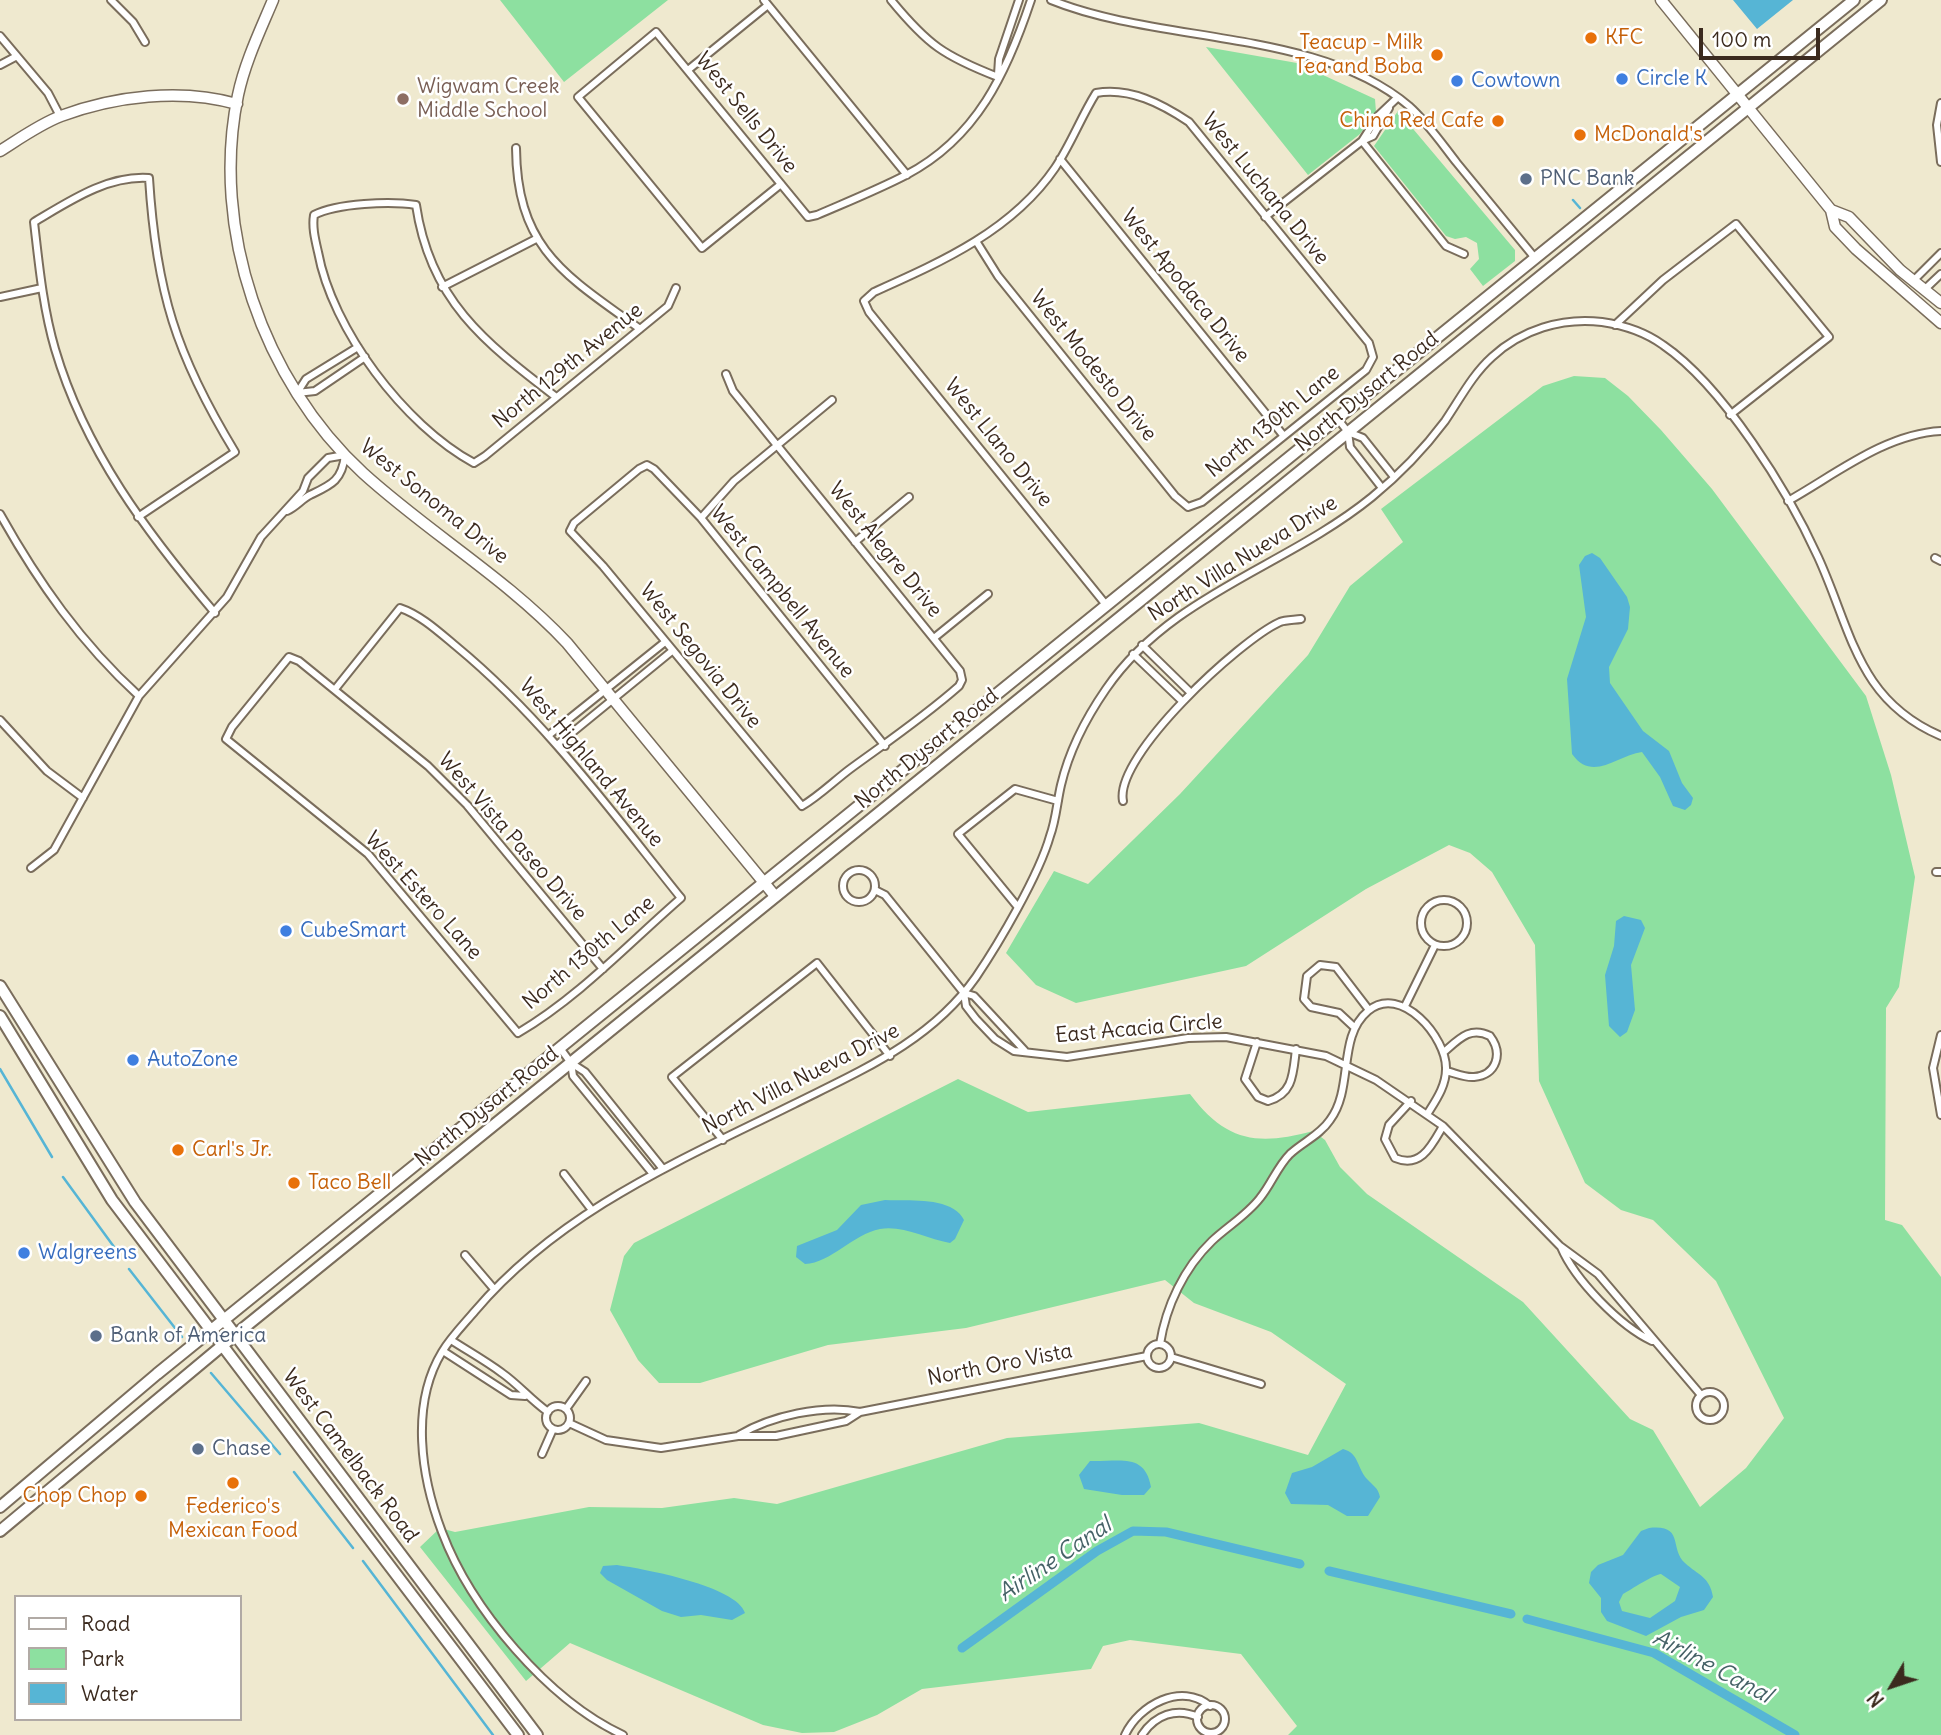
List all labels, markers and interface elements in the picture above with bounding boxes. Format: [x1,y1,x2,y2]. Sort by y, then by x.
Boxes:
scale bar [1703,14,1824,58]
place label: KFC [1605,25,1643,51]
text: 100 m [1712,26,1771,53]
place label: Teacup - Milk Tea and Boba [1295,30,1423,80]
marker: KFC [1583,30,1599,46]
marker: Teacup - Milk Tea and Boba [1429,47,1445,63]
street label: West Sells Drive [690,48,802,178]
place label: Circle K [1636,66,1708,92]
place label: Cowtown [1471,68,1560,94]
marker: Circle K [1614,71,1630,87]
marker: Cowtown [1449,73,1465,89]
place label: Wigwam Creek Middle School [417,74,559,124]
marker: Wigwam Creek Middle School [395,91,411,107]
street label: West Luchana Drive [1196,108,1334,270]
place label: China Red Cafe [1339,108,1484,134]
marker: China Red Cafe [1490,113,1506,129]
place label: McDonald's [1594,122,1703,148]
marker: McDonald's [1572,127,1588,143]
place label: PNC Bank [1540,166,1635,192]
marker: PNC Bank [1518,171,1534,187]
street label: West Apodaca Drive [1115,204,1255,368]
street label: West Modesto Drive [1024,286,1162,446]
street label: North 129th Avenue [488,298,648,434]
street label: North Dysart Road [1290,326,1444,458]
street label: North 130th Lane [1201,361,1345,483]
street label: West Llano Drive [938,374,1058,512]
street label: West Sonoma Drive [355,434,513,570]
street label: West Alegre Drive [823,477,947,623]
street label: North Villa Nueva Drive [1144,491,1342,627]
street label: West Campbell Avenue [705,501,859,683]
street label: West Segovia Drive [634,578,766,734]
street label: West Highland Avenue [513,674,669,852]
street label: North Dysart Road [850,683,1004,815]
street label: West Vista Paseo Drive [432,748,592,926]
street label: West Estero Lane [359,827,487,965]
street label: North 130th Lane [518,891,660,1015]
place label: CubeSmart [300,918,406,944]
marker: CubeSmart [278,923,294,939]
street label: East Acacia Circle [1054,1009,1224,1049]
street label: North Villa Nueva Drive [698,1018,904,1140]
street label: North Dysart Road [410,1041,564,1173]
place label: AutoZone [147,1047,238,1073]
marker: AutoZone [125,1052,141,1068]
place label: Carl's Jr. [192,1137,272,1163]
marker: Carl's Jr. [170,1142,186,1158]
place label: Taco Bell [308,1170,391,1196]
marker: Taco Bell [286,1175,302,1191]
place label: Walgreens [38,1240,137,1266]
marker: Walgreens [16,1245,32,1261]
place label: Bank of America [110,1323,266,1349]
marker: Bank of America [88,1328,104,1344]
street label: North Oro Vista [926,1339,1074,1391]
street label: West Camelback Road [277,1364,423,1548]
place label: Chase [212,1436,271,1462]
marker: Chase [190,1441,206,1457]
marker: Federico's Mexican Food [225,1475,241,1491]
place label: Chop Chop [23,1483,127,1509]
marker: Chop Chop [133,1488,149,1504]
place label: Federico's Mexican Food [168,1494,298,1544]
water label: Airline Canal [993,1512,1117,1608]
legend [14,1595,242,1721]
text: Road [81,1610,130,1637]
water label: Airline Canal [1648,1624,1776,1710]
text: Park [81,1645,124,1672]
north arrow [1857,1651,1927,1721]
text: Water [81,1680,138,1707]
text: N [1862,1687,1889,1712]

